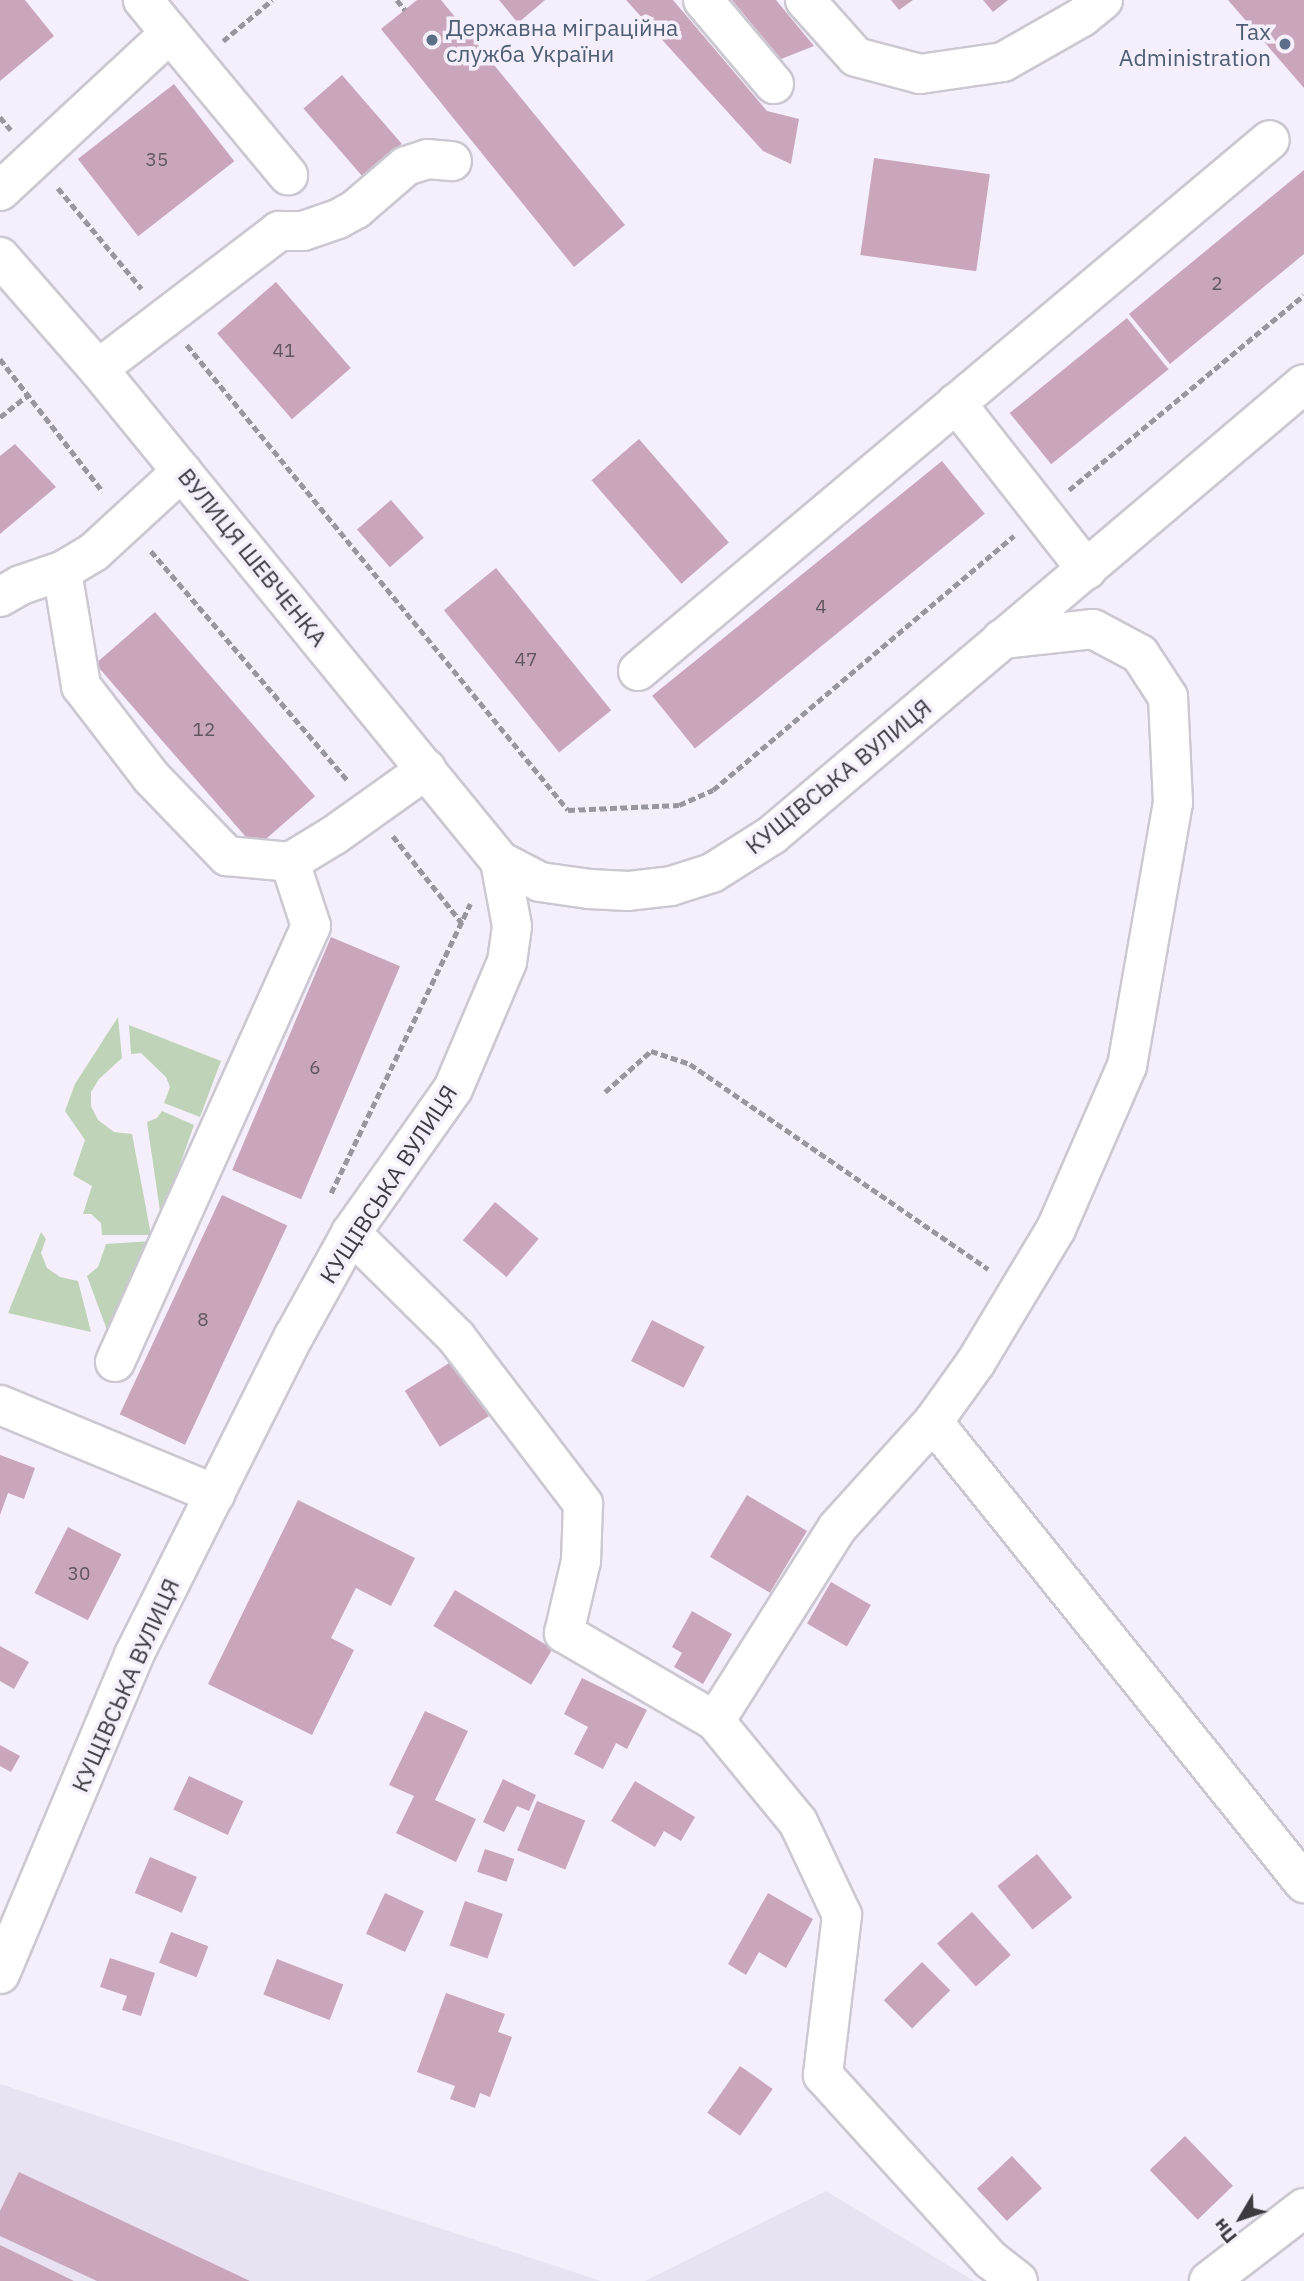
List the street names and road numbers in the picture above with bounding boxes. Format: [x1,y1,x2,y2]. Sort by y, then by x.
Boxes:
street label: ВУЛИЦЯ ШЕВЧЕНКА [173,462,333,652]
street label: КУЩІВСЬКА ВУЛИЦЯ [740,693,936,859]
street label: КУЩІВСЬКА ВУЛИЦЯ [314,1080,462,1288]
street label: КУЩІВСЬКА ВУЛИЦЯ [65,1574,185,1796]

